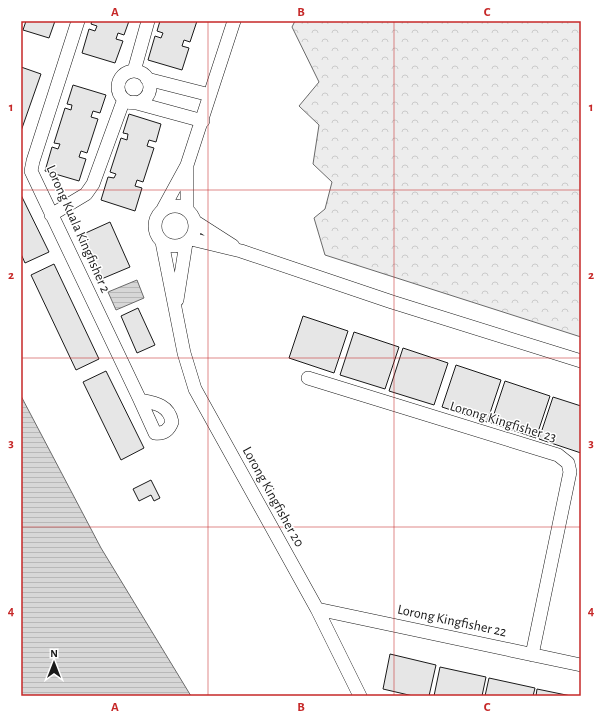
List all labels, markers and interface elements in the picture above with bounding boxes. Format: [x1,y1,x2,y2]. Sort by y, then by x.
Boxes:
text: A [111,6,119,19]
text: B [297,6,305,19]
text: C [484,6,491,19]
text: 1 [9,101,13,114]
text: 1 [589,101,593,114]
street label: Lorong Kuala Kingfisher 2 [43,163,113,295]
text: 2 [8,269,14,282]
text: 2 [588,269,594,282]
street label: Lorong Kingfisher 23 [448,399,558,445]
text: 3 [8,437,14,450]
text: 3 [588,437,594,450]
street label: Lorong Kingfisher 20 [240,444,306,550]
street label: Lorong Kingfisher 22 [396,603,508,639]
text: 4 [8,605,15,618]
text: 4 [588,605,595,618]
north arrow [34,643,74,683]
text: N [50,648,58,659]
text: A [111,701,119,714]
text: B [297,701,305,714]
text: C [484,701,491,714]

